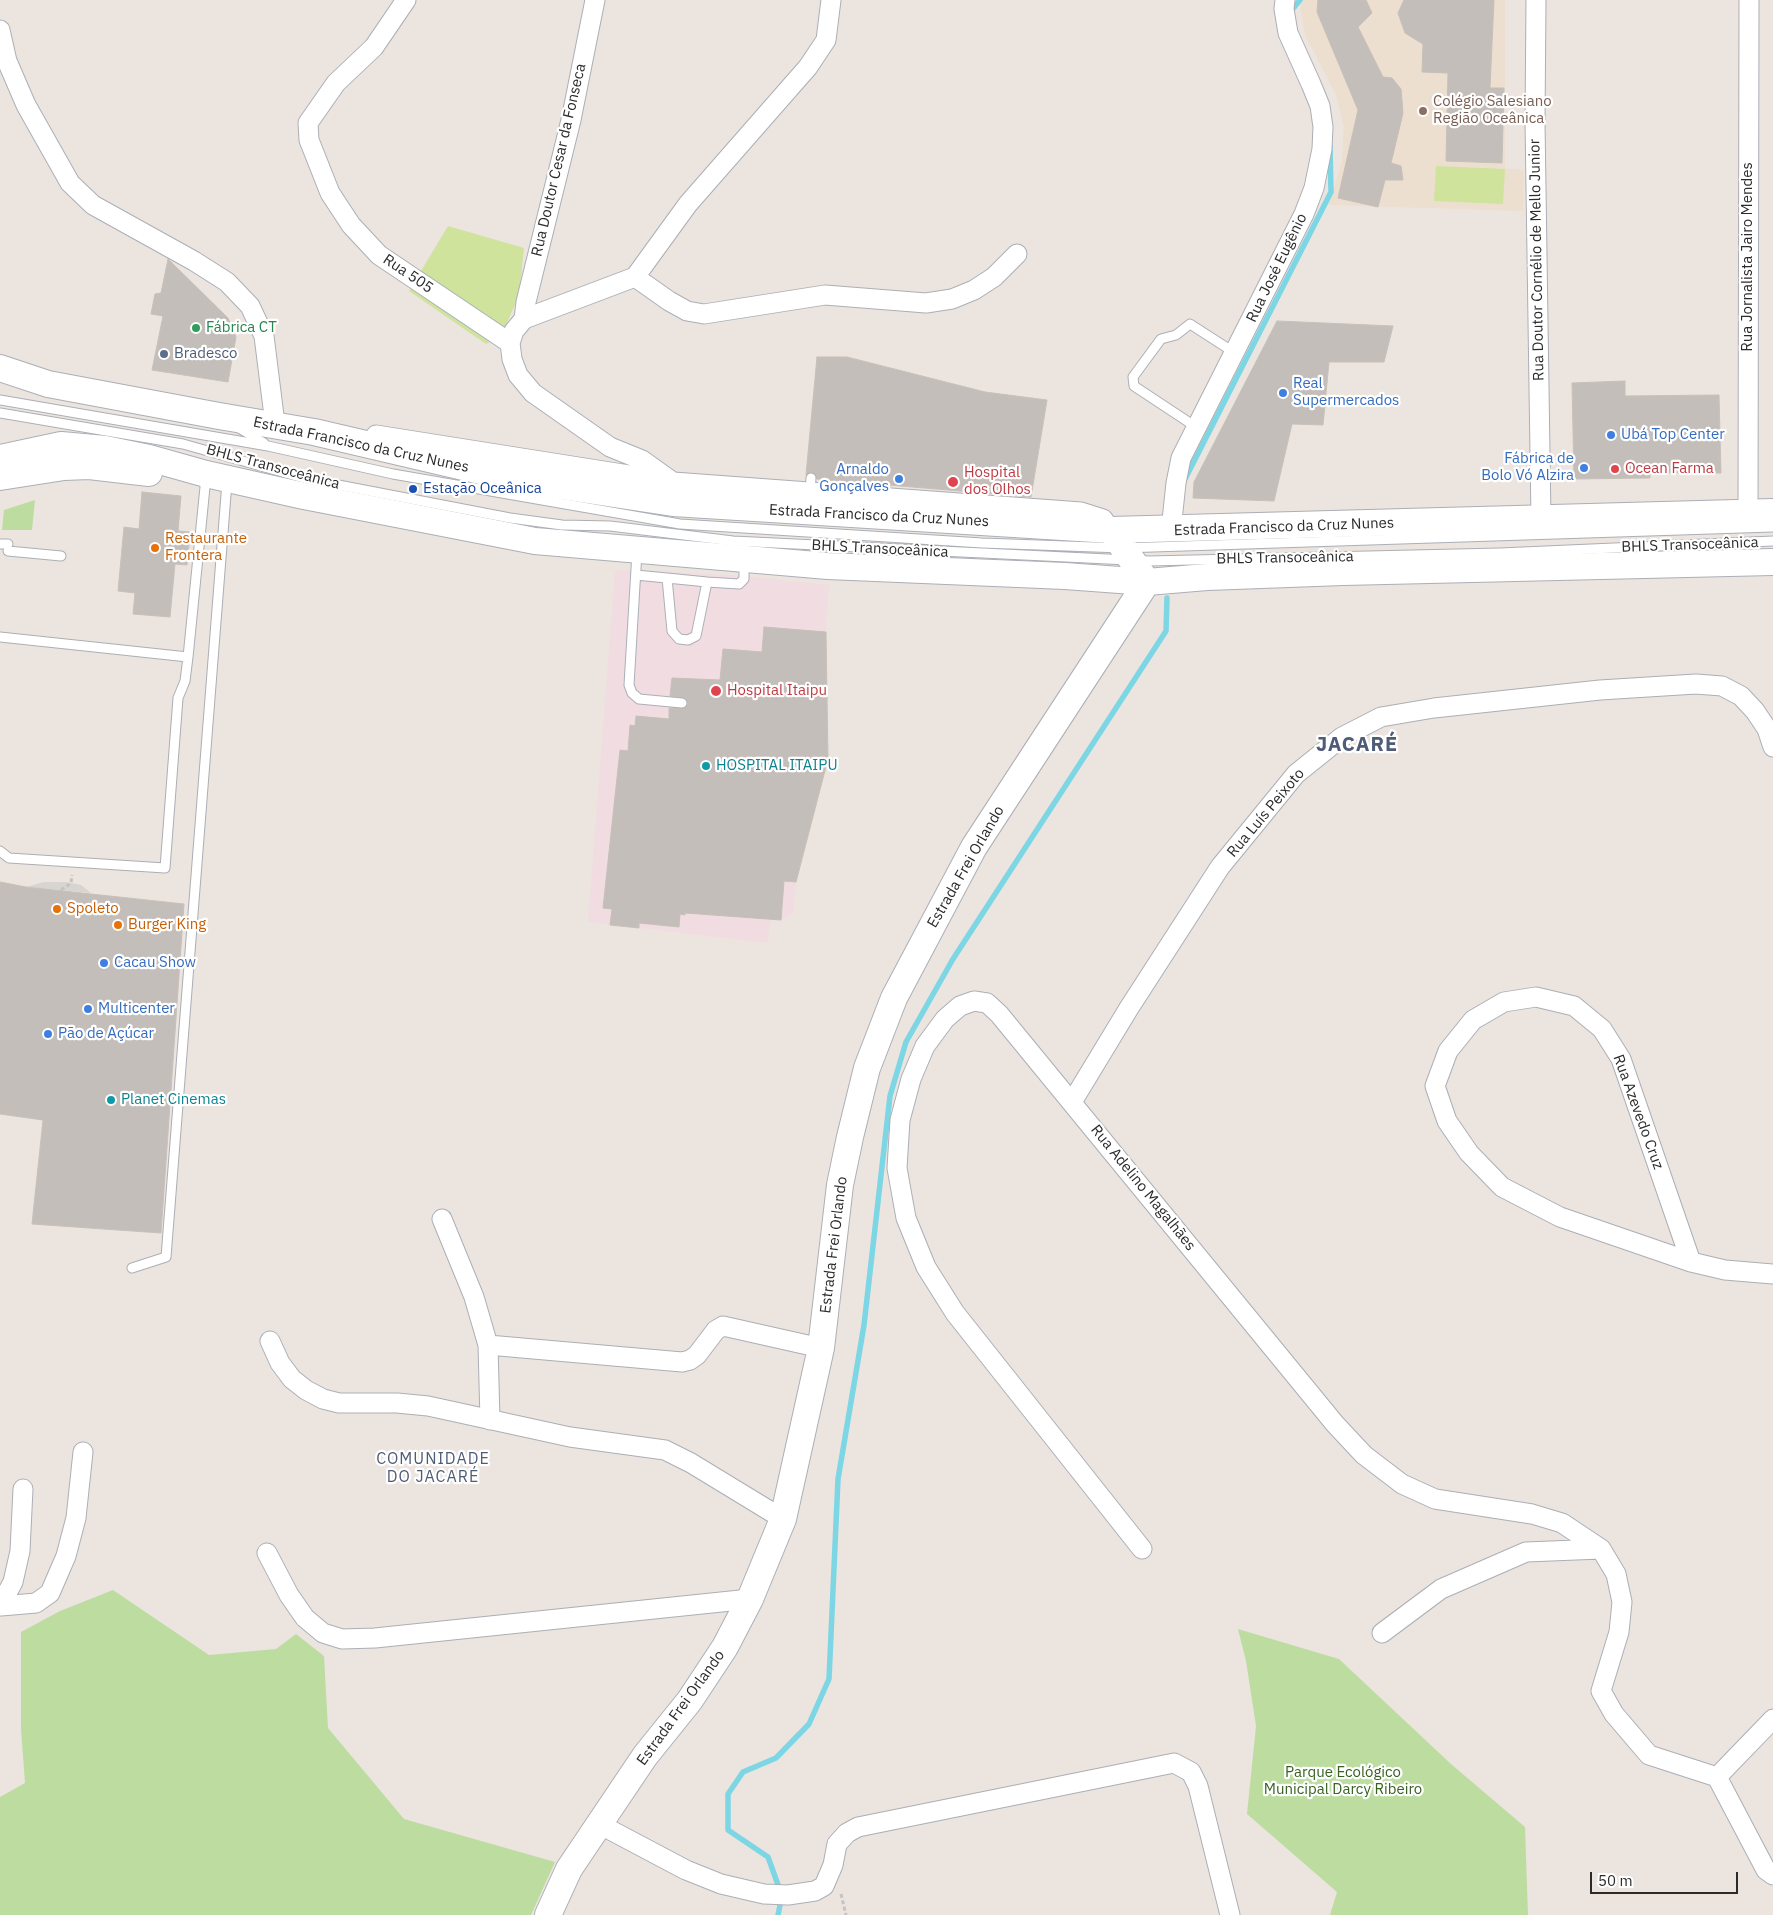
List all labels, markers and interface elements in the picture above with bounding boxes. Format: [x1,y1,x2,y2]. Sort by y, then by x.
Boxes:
street label: Rua Doutor Cesar da Fonseca [528,62,590,258]
place label: Colégio Salesiano Região Oceânica [1433,93,1552,128]
marker: Colégio Salesiano Região Oceânica [1417,105,1429,117]
street label: Rua Doutor Cornélio de Mello Junior [1526,139,1548,381]
street label: Rua Jornalista Jairo Mendes [1739,162,1757,352]
street label: Rua José Eugênio [1243,211,1311,325]
street label: Rua 505 [379,251,437,297]
place label: Fábrica CT [206,319,277,337]
marker: Fábrica CT [190,322,202,334]
place label: Bradesco [174,345,237,363]
marker: Bradesco [158,348,170,360]
place label: Real Supermercados [1293,375,1399,410]
marker: Real Supermercados [1277,387,1289,399]
street label: Estrada Francisco da Cruz Nunes [251,413,471,477]
place label: Ubá Top Center [1621,426,1725,444]
marker: Ubá Top Center [1605,429,1617,441]
street label: BHLS Transoceânica [204,441,342,493]
place label: Fábrica de Bolo Vó Alzira [1481,450,1574,485]
place label: Ocean Farma [1625,460,1714,478]
place label: Arnaldo Gonçalves [819,461,889,496]
marker: Fábrica de Bolo Vó Alzira [1578,462,1590,474]
marker: Ocean Farma [1609,463,1621,475]
place label: Hospital dos Olhos [964,464,1031,499]
marker: Arnaldo Gonçalves [893,473,905,485]
marker: Hospital dos Olhos [946,475,960,489]
place label: Estação Oceânica [423,480,542,498]
marker: Estação Oceânica [407,483,419,495]
street label: Estrada Francisco da Cruz Nunes [769,501,989,531]
street label: Estrada Francisco da Cruz Nunes [1174,514,1394,540]
place label: Restaurante Frontera [165,530,247,565]
street label: BHLS Transoceânica [1621,534,1759,556]
street label: BHLS Transoceânica [811,536,949,562]
marker: Restaurante Frontera [149,542,161,554]
street label: BHLS Transoceânica [1216,548,1354,568]
place label: Hospital Itaipu [727,682,827,700]
marker: Hospital Itaipu [709,684,723,698]
district label: JACARÉ [1315,733,1399,757]
place label: HOSPITAL ITAIPU [716,757,838,775]
marker: HOSPITAL ITAIPU [700,760,712,772]
street label: Rua Luís Peixoto [1224,765,1308,861]
street label: Estrada Frei Orlando [924,803,1008,931]
place label: Spoleto [67,900,119,918]
marker: Spoleto [51,903,63,915]
place label: Burger King [128,916,206,934]
marker: Burger King [112,919,124,931]
place label: Cacau Show [114,954,196,972]
marker: Cacau Show [98,957,110,969]
place label: Multicenter [98,1000,175,1018]
marker: Multicenter [82,1003,94,1015]
place label: Pão de Açúcar [58,1025,154,1043]
marker: Pão de Açúcar [42,1028,54,1040]
street label: Rua Azevedo Cruz [1609,1052,1667,1172]
place label: Planet Cinemas [121,1091,226,1109]
marker: Planet Cinemas [105,1094,117,1106]
street label: Rua Adelino Magalhães [1087,1121,1199,1255]
street label: Estrada Frei Orlando [817,1176,851,1314]
district label: COMUNIDADE DO JACARÉ [375,1449,491,1487]
street label: Estrada Frei Orlando [633,1647,729,1769]
park label: Parque Ecológico Municipal Darcy Ribeiro [1264,1764,1422,1799]
scale bar [1593,1862,1740,1894]
text: 50 m [1598,1871,1633,1890]

